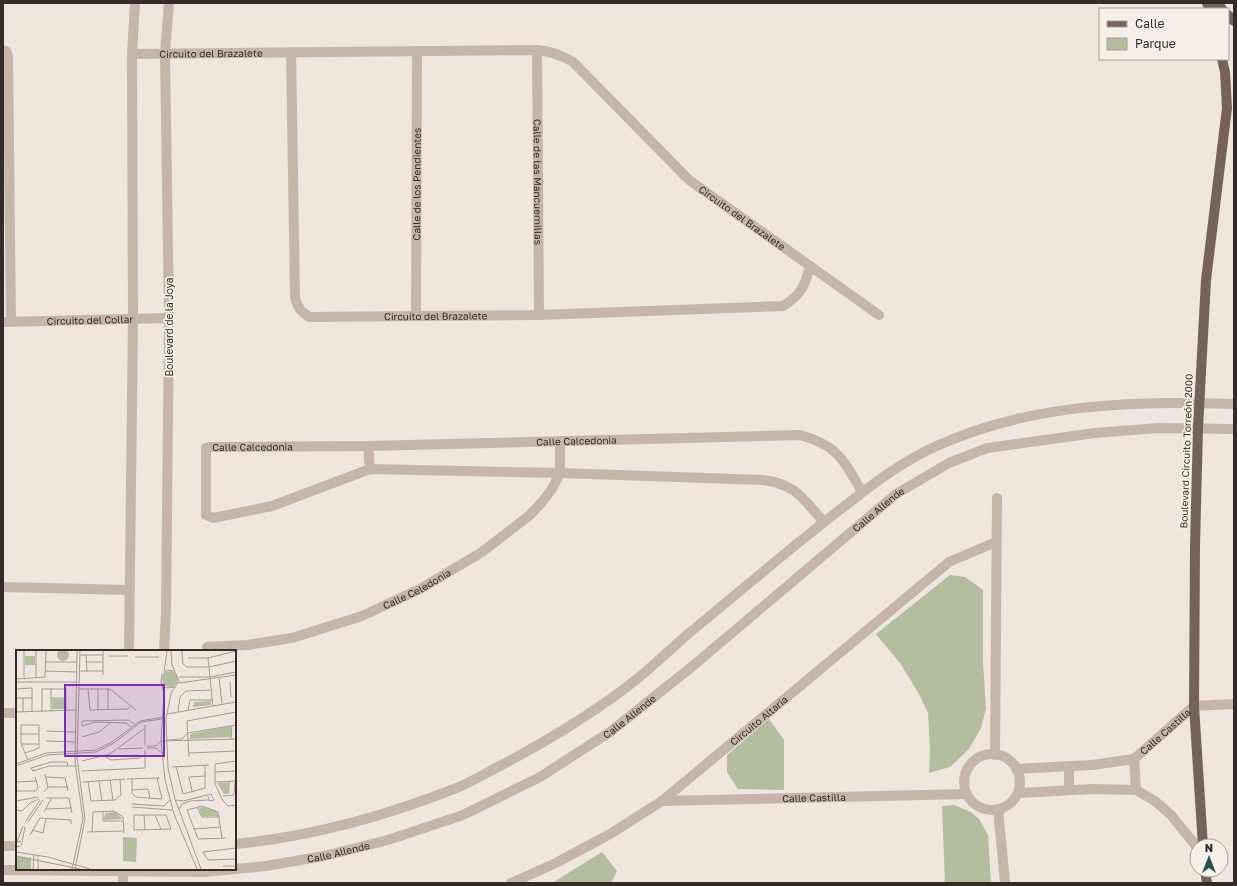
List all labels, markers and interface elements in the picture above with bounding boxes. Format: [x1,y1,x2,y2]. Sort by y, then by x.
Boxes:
legend [1099,8,1229,60]
text: Calle [1135,16,1165,31]
text: Parque [1135,36,1176,51]
street label: Circuito del Brazalete [159,47,263,60]
street label: Calle de las Mancuernillas [532,119,544,245]
street label: Calle de los Pendientes [410,128,423,240]
street label: Circuito del Brazalete [697,183,788,253]
street label: Boulevard de la Joya [163,278,175,376]
street label: Circuito del Brazalete [384,309,488,322]
street label: Circuito del Collar [47,313,133,327]
street label: Boulevard Circuito Torreón 2000 [1177,374,1195,528]
street label: Calle Calcedonia [536,434,617,448]
street label: Calle Calcedonia [212,440,293,453]
street label: Calle Allende [850,484,907,534]
street label: Calle Celedonia [381,566,453,612]
inset map [16,650,236,870]
street label: Calle Allende [601,692,658,741]
street label: Circuito Altaria [727,693,790,748]
street label: Calle Castilla [1137,706,1193,757]
street label: Calle Castilla [782,791,846,804]
north arrow [1189,838,1229,878]
street label: Calle Allende [306,839,371,865]
text: N [1205,841,1213,854]

